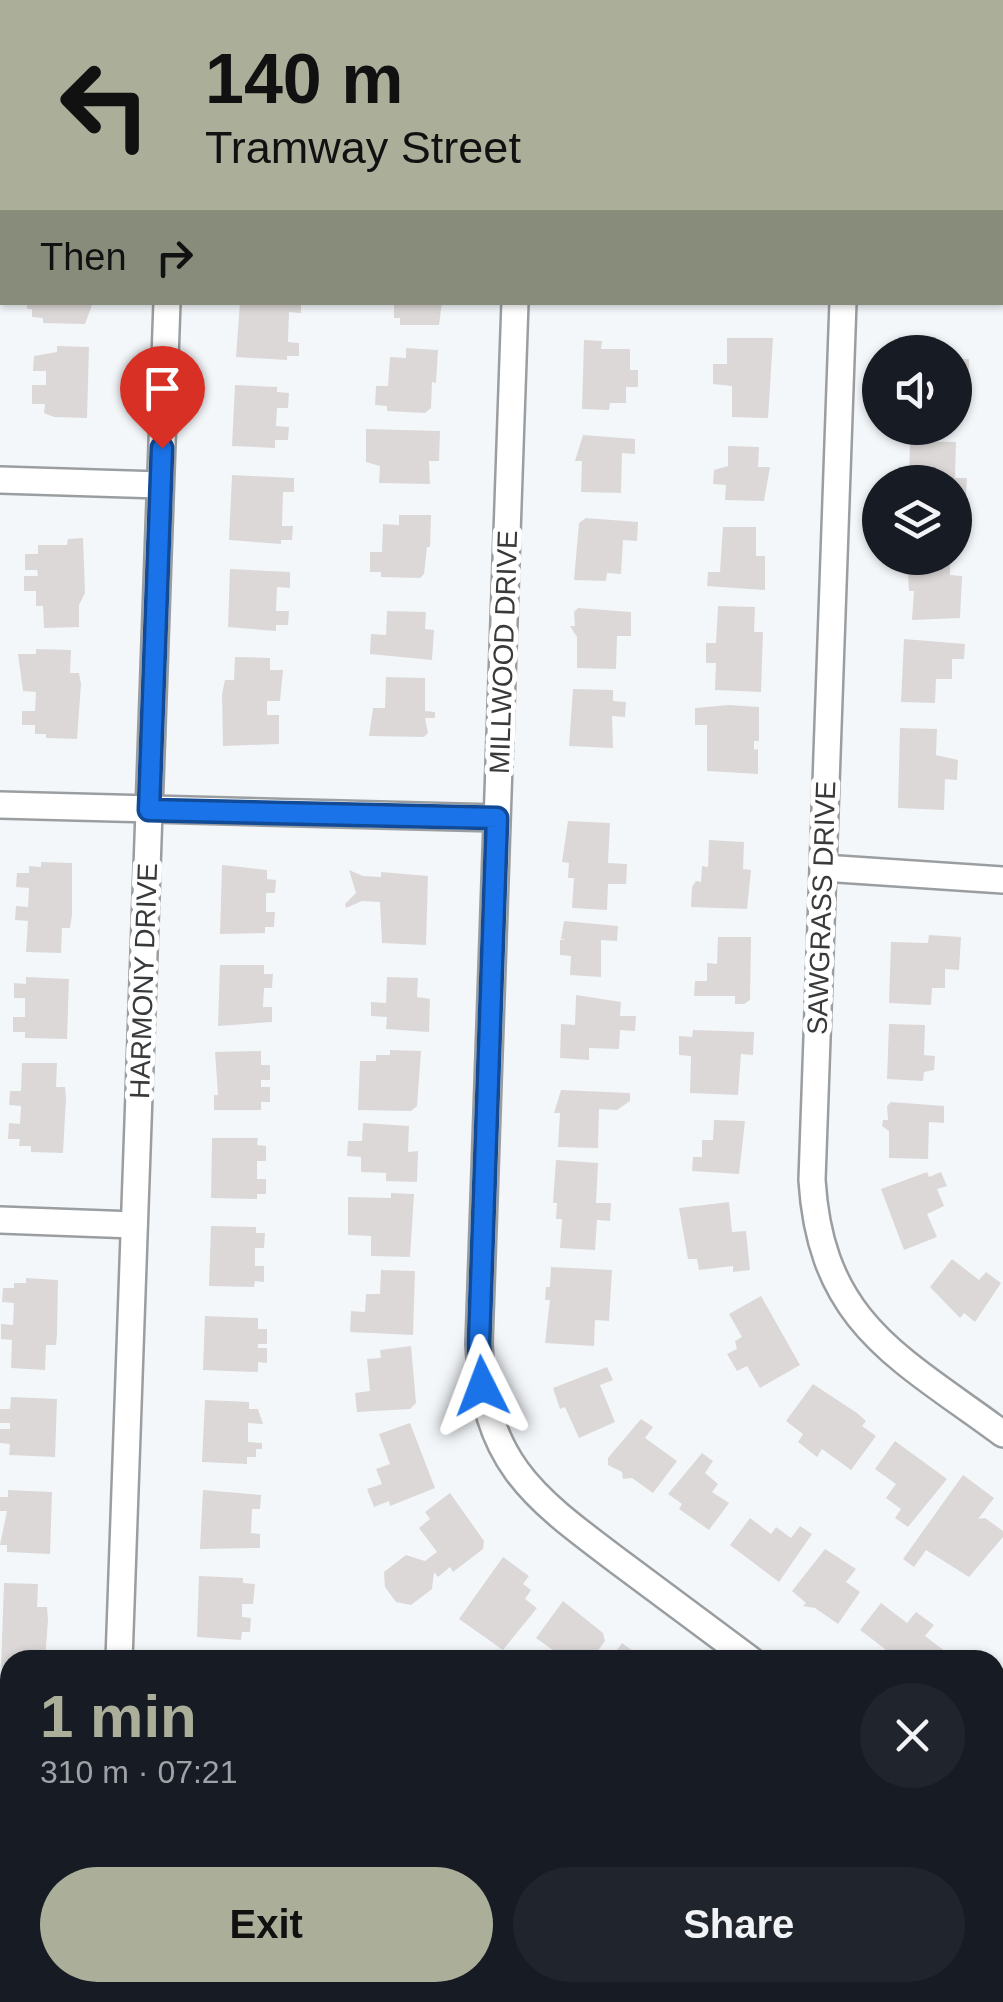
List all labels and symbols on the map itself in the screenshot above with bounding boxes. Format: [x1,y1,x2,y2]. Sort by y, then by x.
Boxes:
pin [120,346,205,449]
street label: MILLWOOD DRIVE [484,530,523,774]
street label: SAWGRASS DRIVE [802,780,841,1036]
street label: HARMONY DRIVE [124,863,163,1099]
position arrow [430,1334,534,1438]

